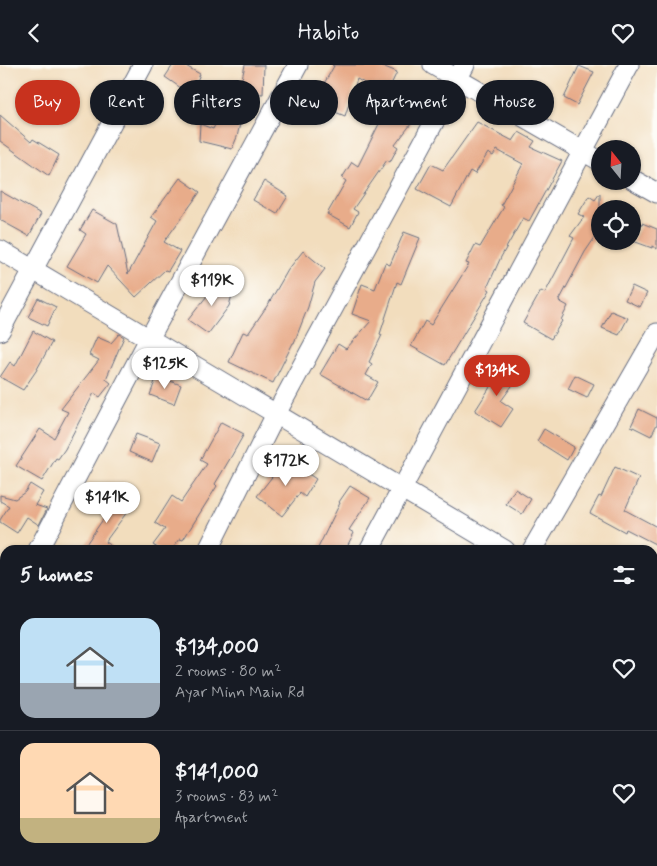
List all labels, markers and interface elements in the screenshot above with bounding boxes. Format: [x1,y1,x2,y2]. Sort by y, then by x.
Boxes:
icon: back [20,19,48,47]
text: Habito [298,19,359,47]
icon: heart [609,19,637,47]
chip: Buy [15,80,80,125]
chip: Rent [90,80,164,125]
chip: Filters [174,80,260,125]
chip: New [270,80,338,125]
chip: Apartment [348,80,466,125]
chip: House [476,80,554,125]
north arrow [591,140,641,190]
map controls [591,140,641,250]
button: locate [591,200,641,250]
pin: $119K [177,265,247,307]
text: $119K [190,270,234,291]
pin: $125K [130,347,200,390]
text: $125K [142,353,188,374]
pin: $134K [462,355,532,397]
text: $134K [475,360,519,381]
pin: $172K [251,445,321,487]
text: $172K [263,450,309,471]
pin: $141K [72,481,142,524]
text: $141K [85,487,129,508]
text: 5 homes [20,561,93,589]
icon: filters [610,561,638,589]
text: $134,000 [175,633,259,661]
icon: home [60,638,120,698]
icon: heart [610,654,638,682]
text: 2 rooms · 80 m² [175,661,281,682]
text: Ayar Minn Main Rd [175,682,305,703]
text: $141,000 [175,758,259,786]
icon: home [60,763,120,823]
icon: heart [610,779,638,807]
text: 3 rooms · 83 m² [175,786,278,807]
text: Apartment [175,807,248,828]

